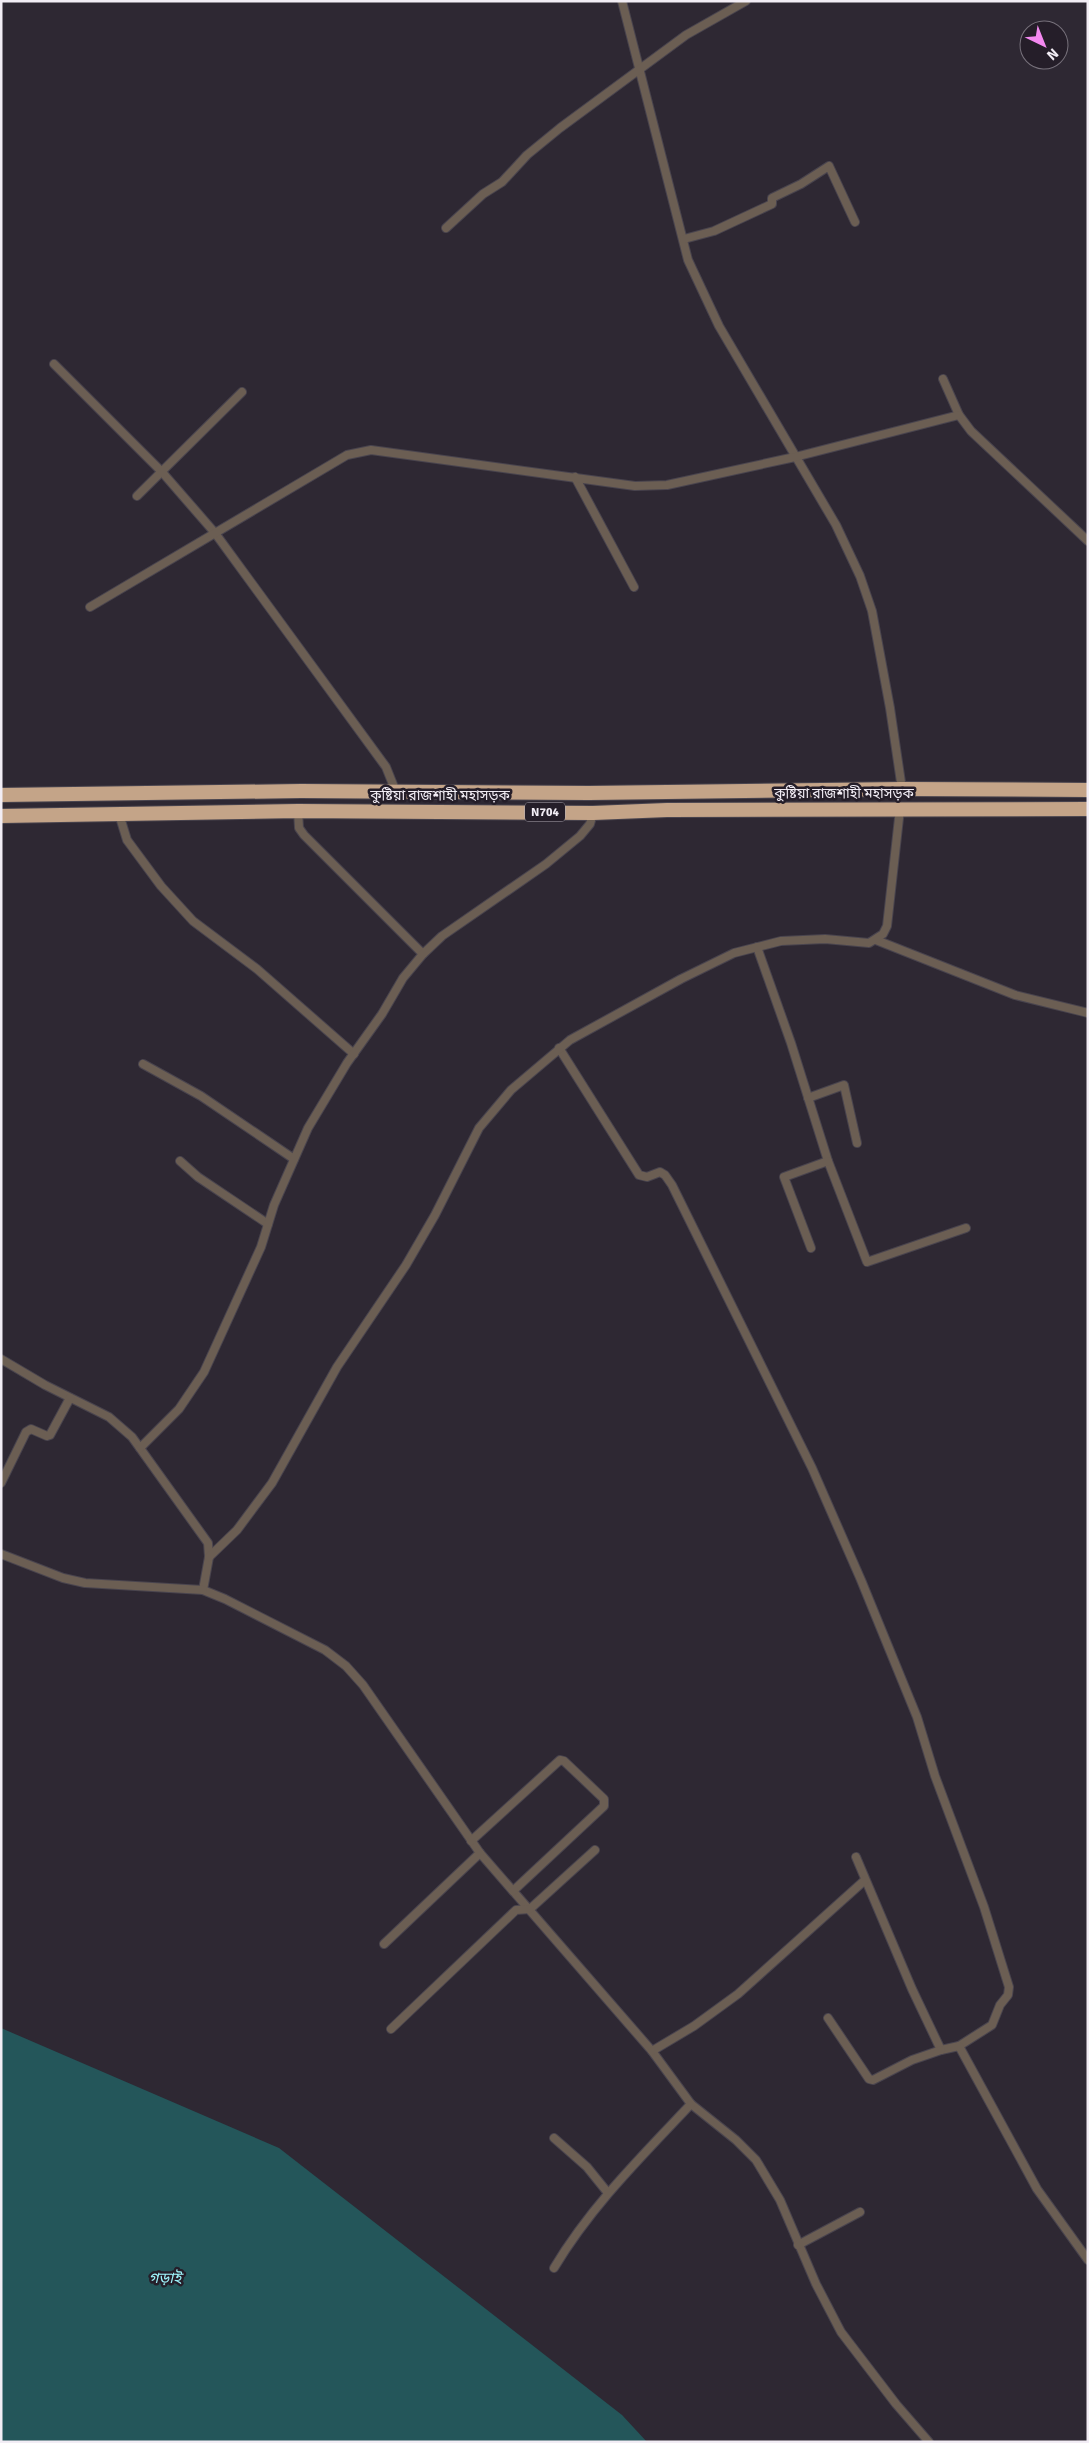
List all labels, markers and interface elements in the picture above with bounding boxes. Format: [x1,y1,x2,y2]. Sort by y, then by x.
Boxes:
north arrow [1019,20,1069,70]
text: N [1043,45,1062,64]
street label: কুষ্টিয়া রাজশাহী মহাসড়ক [773,785,914,802]
street label: কুষ্টিয়া রাজশাহী মহাসড়ক [369,787,510,804]
road number: N704 [525,802,565,822]
water label: গড়াই [149,2269,184,2287]

